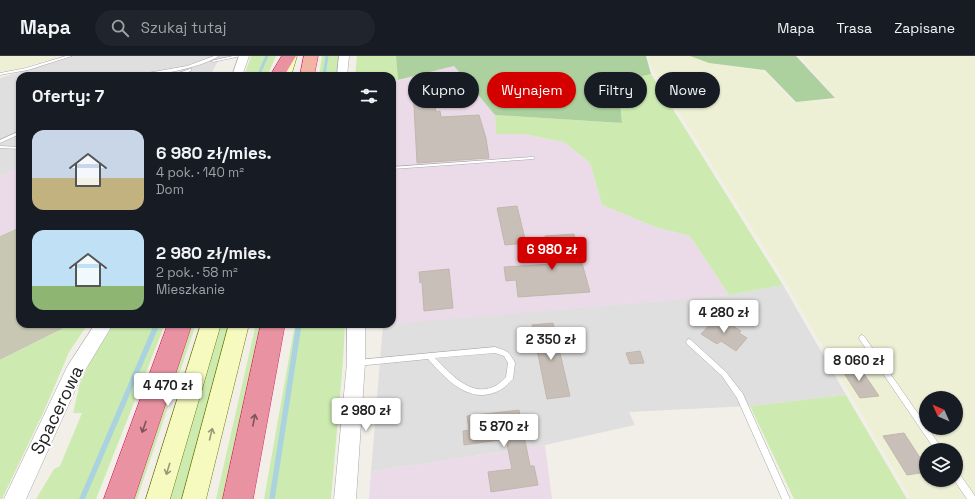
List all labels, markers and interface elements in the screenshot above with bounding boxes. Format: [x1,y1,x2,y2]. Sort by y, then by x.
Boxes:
search box [95,10,375,46]
text: Mapa [20,15,71,40]
icon: search [109,17,131,39]
text: Szukaj tutaj [141,18,226,37]
text: Mapa [777,19,815,37]
text: Trasa [837,19,872,37]
text: Zapisane [894,19,955,37]
chip: Kupno [408,72,479,108]
chip: Wynajem [487,72,576,108]
chip: Filtry [584,72,647,108]
chip: Nowe [655,72,720,108]
text: Oferty: 7 [32,85,104,107]
icon: filters [358,85,380,107]
text: 6 980 zł/mies. [156,142,272,164]
icon: home [64,146,112,194]
text: 4 pok. · 140 m² [156,164,244,181]
text: Dom [156,181,184,198]
pin: 6 980 zł [511,237,593,271]
text: 6 980 zł [527,241,577,258]
text: 2 980 zł/mies. [156,242,271,264]
icon: home [64,246,112,294]
text: 2 pok. · 58 m² [156,264,238,281]
text: Mieszkanie [156,281,225,298]
pin: 4 280 zł [683,300,765,334]
text: 4 280 zł [699,304,749,321]
pin: 2 350 zł [510,327,592,361]
text: 2 350 zł [526,331,576,348]
pin: 8 060 zł [818,348,900,382]
text: 8 060 zł [833,352,885,369]
street label: Spacerowa [25,362,88,458]
pin: 4 470 zł [127,373,209,407]
text: 4 470 zł [143,377,193,394]
north arrow [919,391,963,435]
map controls [919,391,963,487]
pin: 2 980 zł [325,398,407,432]
text: 2 980 zł [341,402,391,419]
one-way arrow [251,413,259,426]
pin: 5 870 zł [463,414,545,448]
text: 5 870 zł [479,418,529,435]
one-way arrow [140,421,148,433]
one-way arrow [208,428,215,441]
button: layers [919,443,963,487]
one-way arrow [164,462,171,475]

